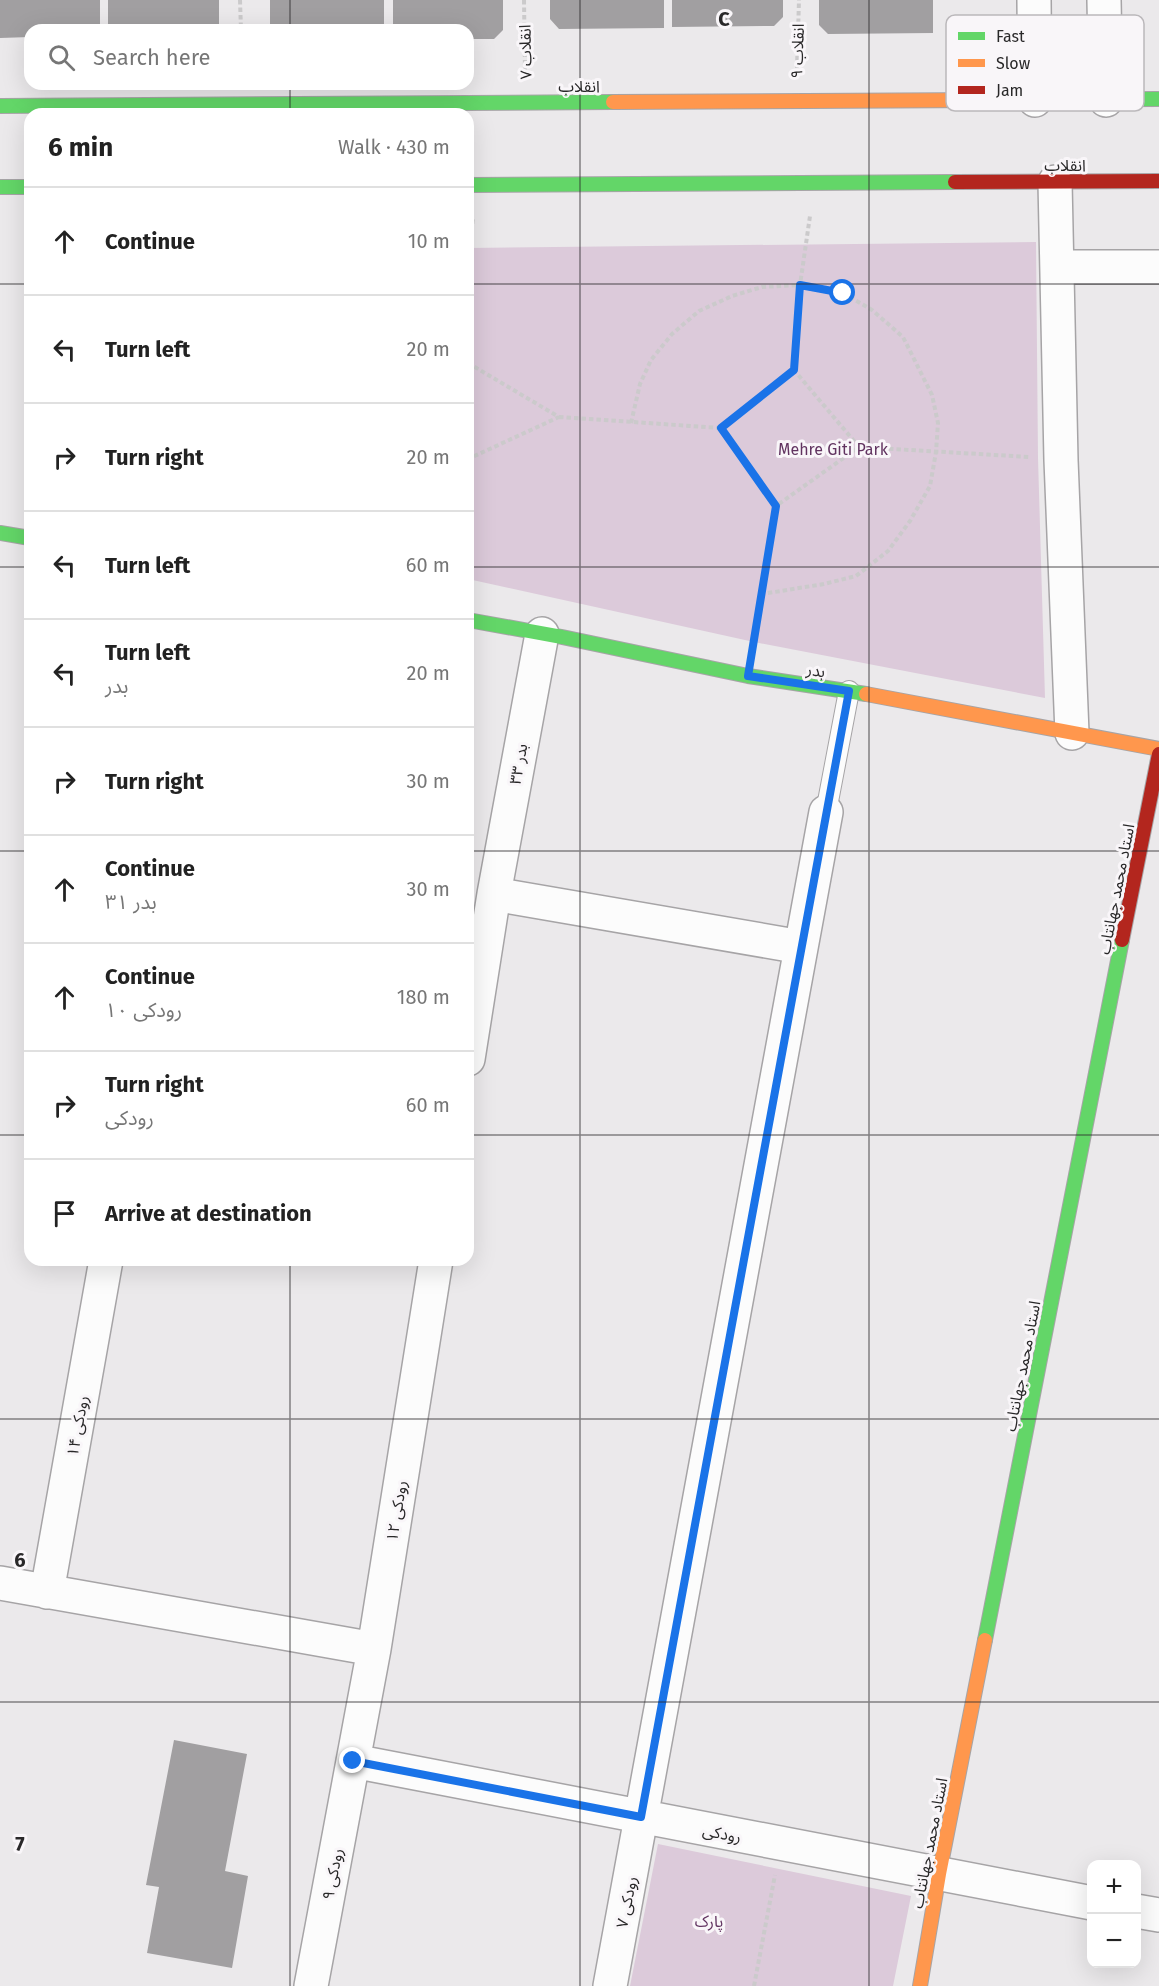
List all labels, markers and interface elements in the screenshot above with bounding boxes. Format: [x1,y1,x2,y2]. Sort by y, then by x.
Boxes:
text: C [718,7,730,31]
legend [946,15,1144,111]
street label: انقلاب ۹ [787,23,808,79]
search box [24,24,474,90]
street label: انقلاب ۷ [516,24,535,80]
text: Fast [996,27,1025,46]
icon: search [45,41,78,74]
text: Search here [93,44,211,71]
text: Slow [996,54,1031,73]
street label: انقلاب [558,77,600,96]
text: Jam [996,81,1023,100]
text: 6 min [48,132,113,163]
text: Walk · 430 m [338,135,450,159]
street label: انقلاب [1044,156,1086,175]
icon: ahead [48,225,81,258]
text: Continue [105,228,195,255]
text: 10 m [408,229,450,253]
route start [829,279,855,305]
icon: left [48,333,81,366]
text: Turn left [105,336,190,363]
text: 20 m [407,337,450,361]
park label: Mehre Giti Park [778,440,889,459]
icon: right [48,441,81,474]
text: Turn right [105,444,204,471]
text: 20 m [407,445,450,469]
icon: left [48,549,81,582]
text: Turn left [105,552,190,579]
text: 60 m [406,553,450,577]
text: Turn left [105,639,190,666]
icon: left [48,657,81,690]
street label: بدر [804,659,827,681]
text: 20 m [407,661,450,685]
text: بدر [105,674,128,698]
street label: بدر ۳۳ [506,742,531,786]
icon: right [48,765,81,798]
text: Turn right [105,768,204,795]
text: 30 m [406,769,450,793]
street label: استاد محمد جهانتاب [1095,822,1138,956]
text: Continue [105,855,195,882]
icon: ahead [48,873,81,906]
text: 30 m [406,877,450,901]
text: بدر ۳۱ [105,890,157,914]
text: Continue [105,963,195,990]
icon: ahead [48,981,81,1014]
text: 180 m [397,985,450,1009]
text: رودکی ۱۰ [105,998,182,1022]
text: Turn right [105,1071,204,1098]
icon: right [48,1089,81,1122]
text: 60 m [406,1093,450,1117]
text: رودکی [105,1106,154,1130]
icon: arrive [48,1197,81,1230]
text: Arrive at destination [105,1200,312,1227]
street label: استاد محمد جهانتاب [1001,1299,1044,1433]
street label: رودکی ۱۴ [63,1394,92,1458]
street label: رودکی ۱۲ [382,1479,411,1543]
text: 6 [14,1548,26,1572]
route end [339,1747,365,1773]
street label: استاد محمد جهانتاب [908,1776,951,1910]
street label: رودکی [701,1820,743,1847]
text: 7 [15,1832,25,1856]
street label: رودکی ۹ [318,1847,347,1902]
map controls [1087,1860,1141,1968]
button: + [1087,1860,1141,1914]
street label: رودکی ۷ [612,1875,641,1930]
park label: پارک [695,1912,723,1932]
button: − [1087,1914,1141,1968]

